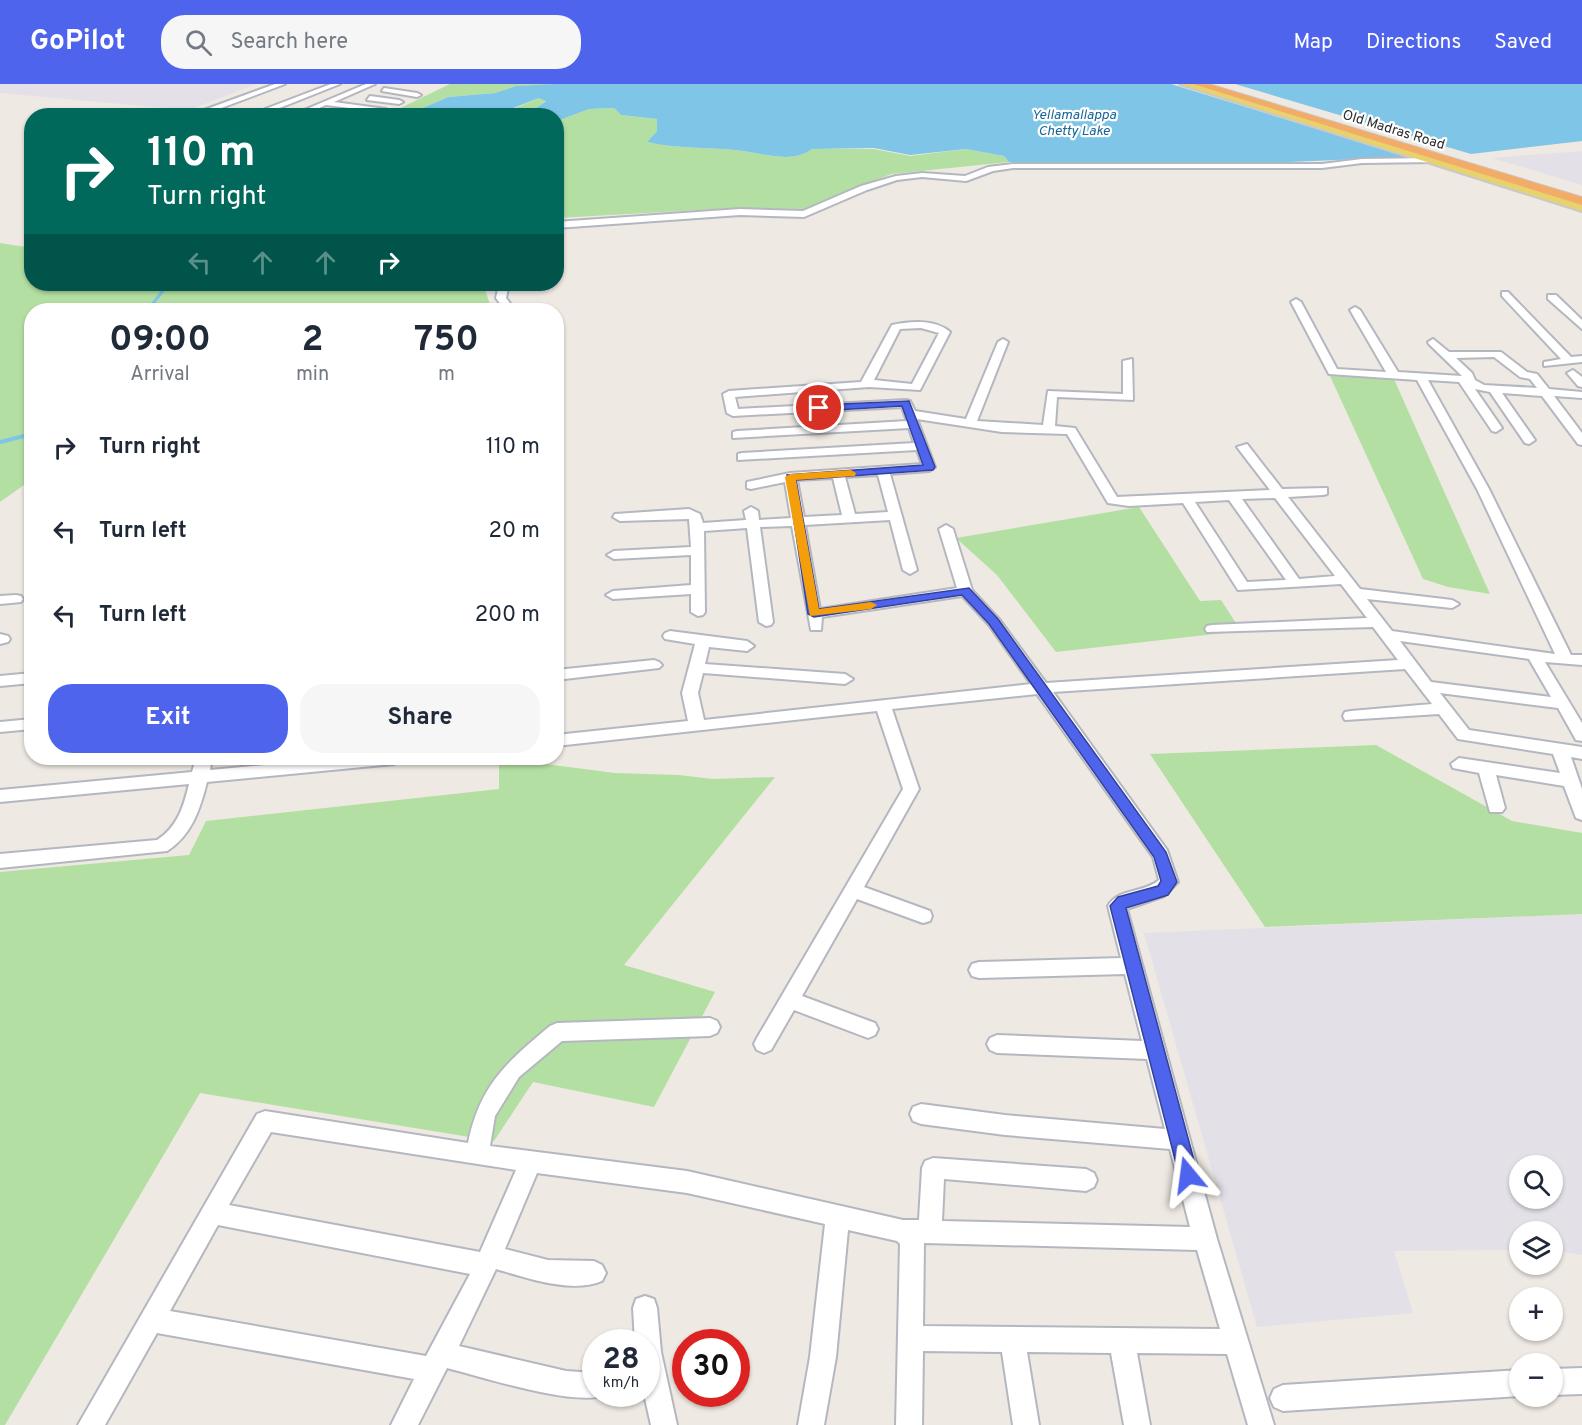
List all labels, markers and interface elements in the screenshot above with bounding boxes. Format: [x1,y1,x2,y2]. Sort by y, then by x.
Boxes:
search box [161,15,581,69]
text: GoPilot [30,24,125,60]
icon: search [182,26,215,59]
text: Search here [230,29,348,56]
text: Map [1293,29,1333,56]
text: Directions [1366,29,1461,56]
text: Saved [1494,29,1552,56]
water label: Yellamallappa Chetty Lake [1032,107,1117,140]
street label: Old Madras Road [1340,107,1447,154]
text: 110 m [147,128,256,181]
icon: right [48,132,126,210]
text: Turn right [147,180,266,214]
icon: left [183,246,216,279]
icon: ahead [246,246,279,279]
icon: ahead [309,246,342,279]
icon: right [372,246,405,279]
text: 09:00 [109,318,211,364]
text: 2 [302,318,324,364]
text: 750 [414,318,479,364]
text: Arrival [130,362,190,388]
text: min [296,362,329,388]
text: m [438,362,455,388]
pin [793,382,844,433]
icon: arrive [802,391,835,424]
icon: right [48,431,81,464]
text: Turn right [99,434,201,461]
text: 110 m [486,434,540,461]
icon: left [48,515,81,548]
text: Turn left [99,518,187,545]
text: 20 m [489,518,540,545]
icon: left [48,599,81,632]
text: Turn left [99,602,187,629]
text: 200 m [475,602,540,629]
button: Exit [48,684,288,753]
button: Share [300,684,540,753]
position arrow [1156,1143,1220,1207]
map controls [1509,1155,1563,1407]
button: search [1509,1155,1563,1209]
button: layers [1509,1221,1563,1275]
button: + [1509,1287,1563,1341]
speed limit sign: 30 [672,1329,750,1407]
text: 28 [602,1342,640,1379]
button: − [1509,1353,1563,1407]
text: km/h [603,1374,639,1393]

